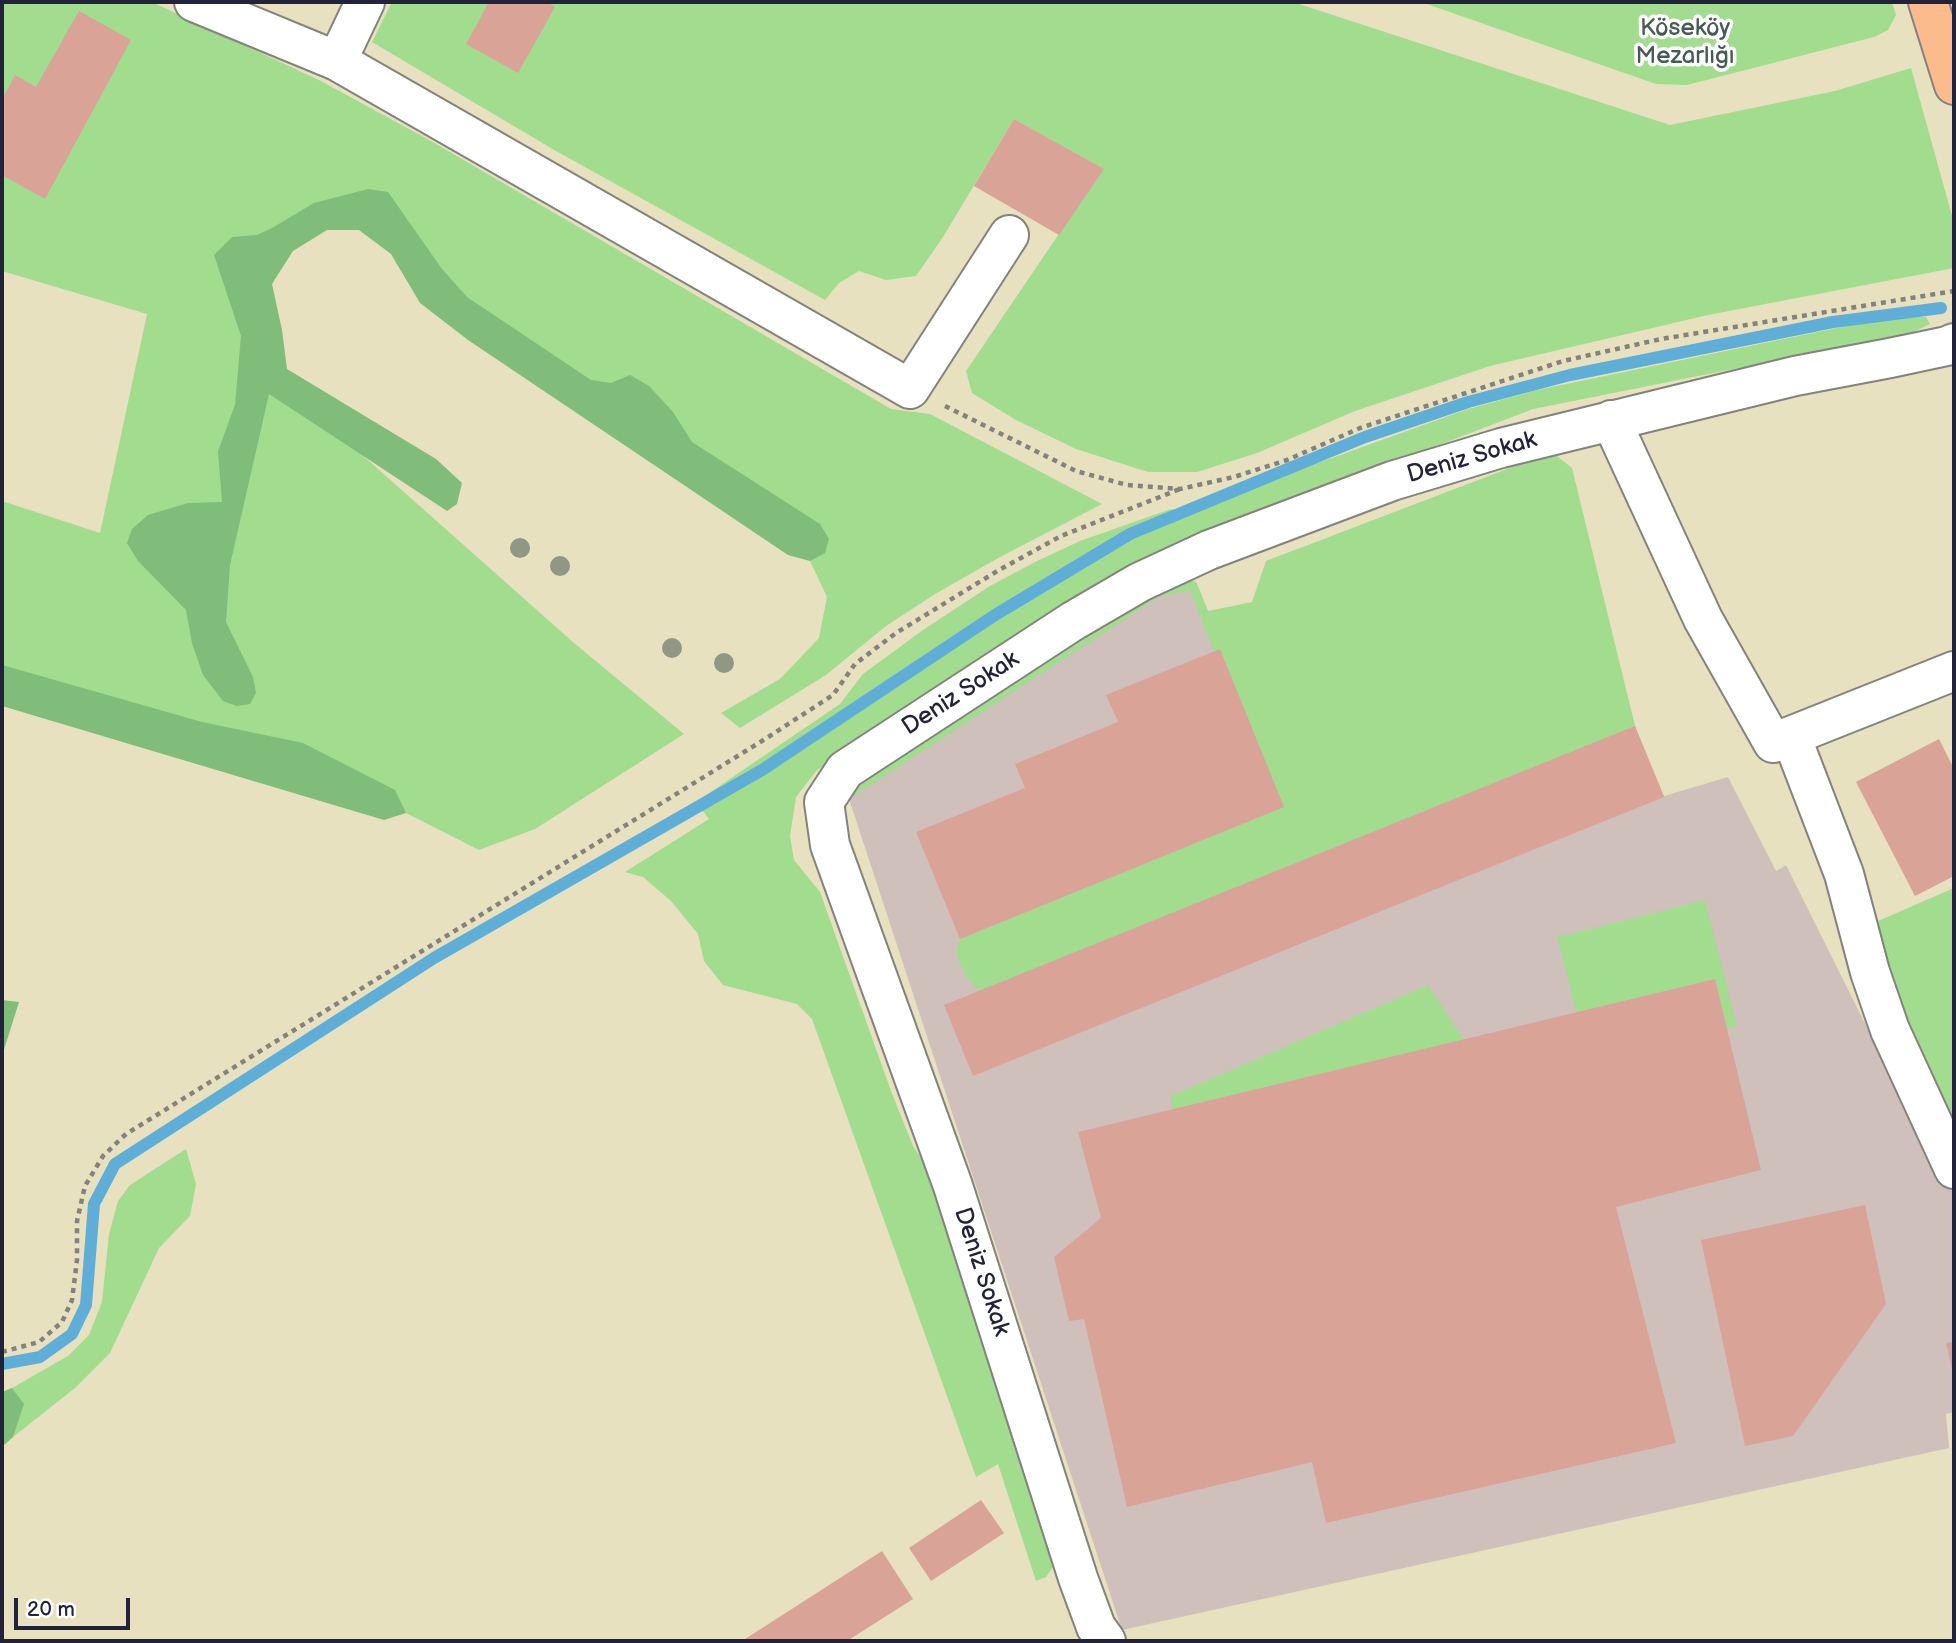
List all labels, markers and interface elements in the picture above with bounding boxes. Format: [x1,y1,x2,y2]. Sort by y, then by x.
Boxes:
park label: Köseköy Mezarlığı [1636,15,1734,71]
street label: Deniz Sokak [1404,426,1540,490]
street label: Deniz Sokak [897,646,1025,742]
street label: Deniz Sokak [947,1204,1015,1340]
scale bar [18,1584,133,1628]
text: 20 m [27,1597,75,1622]

